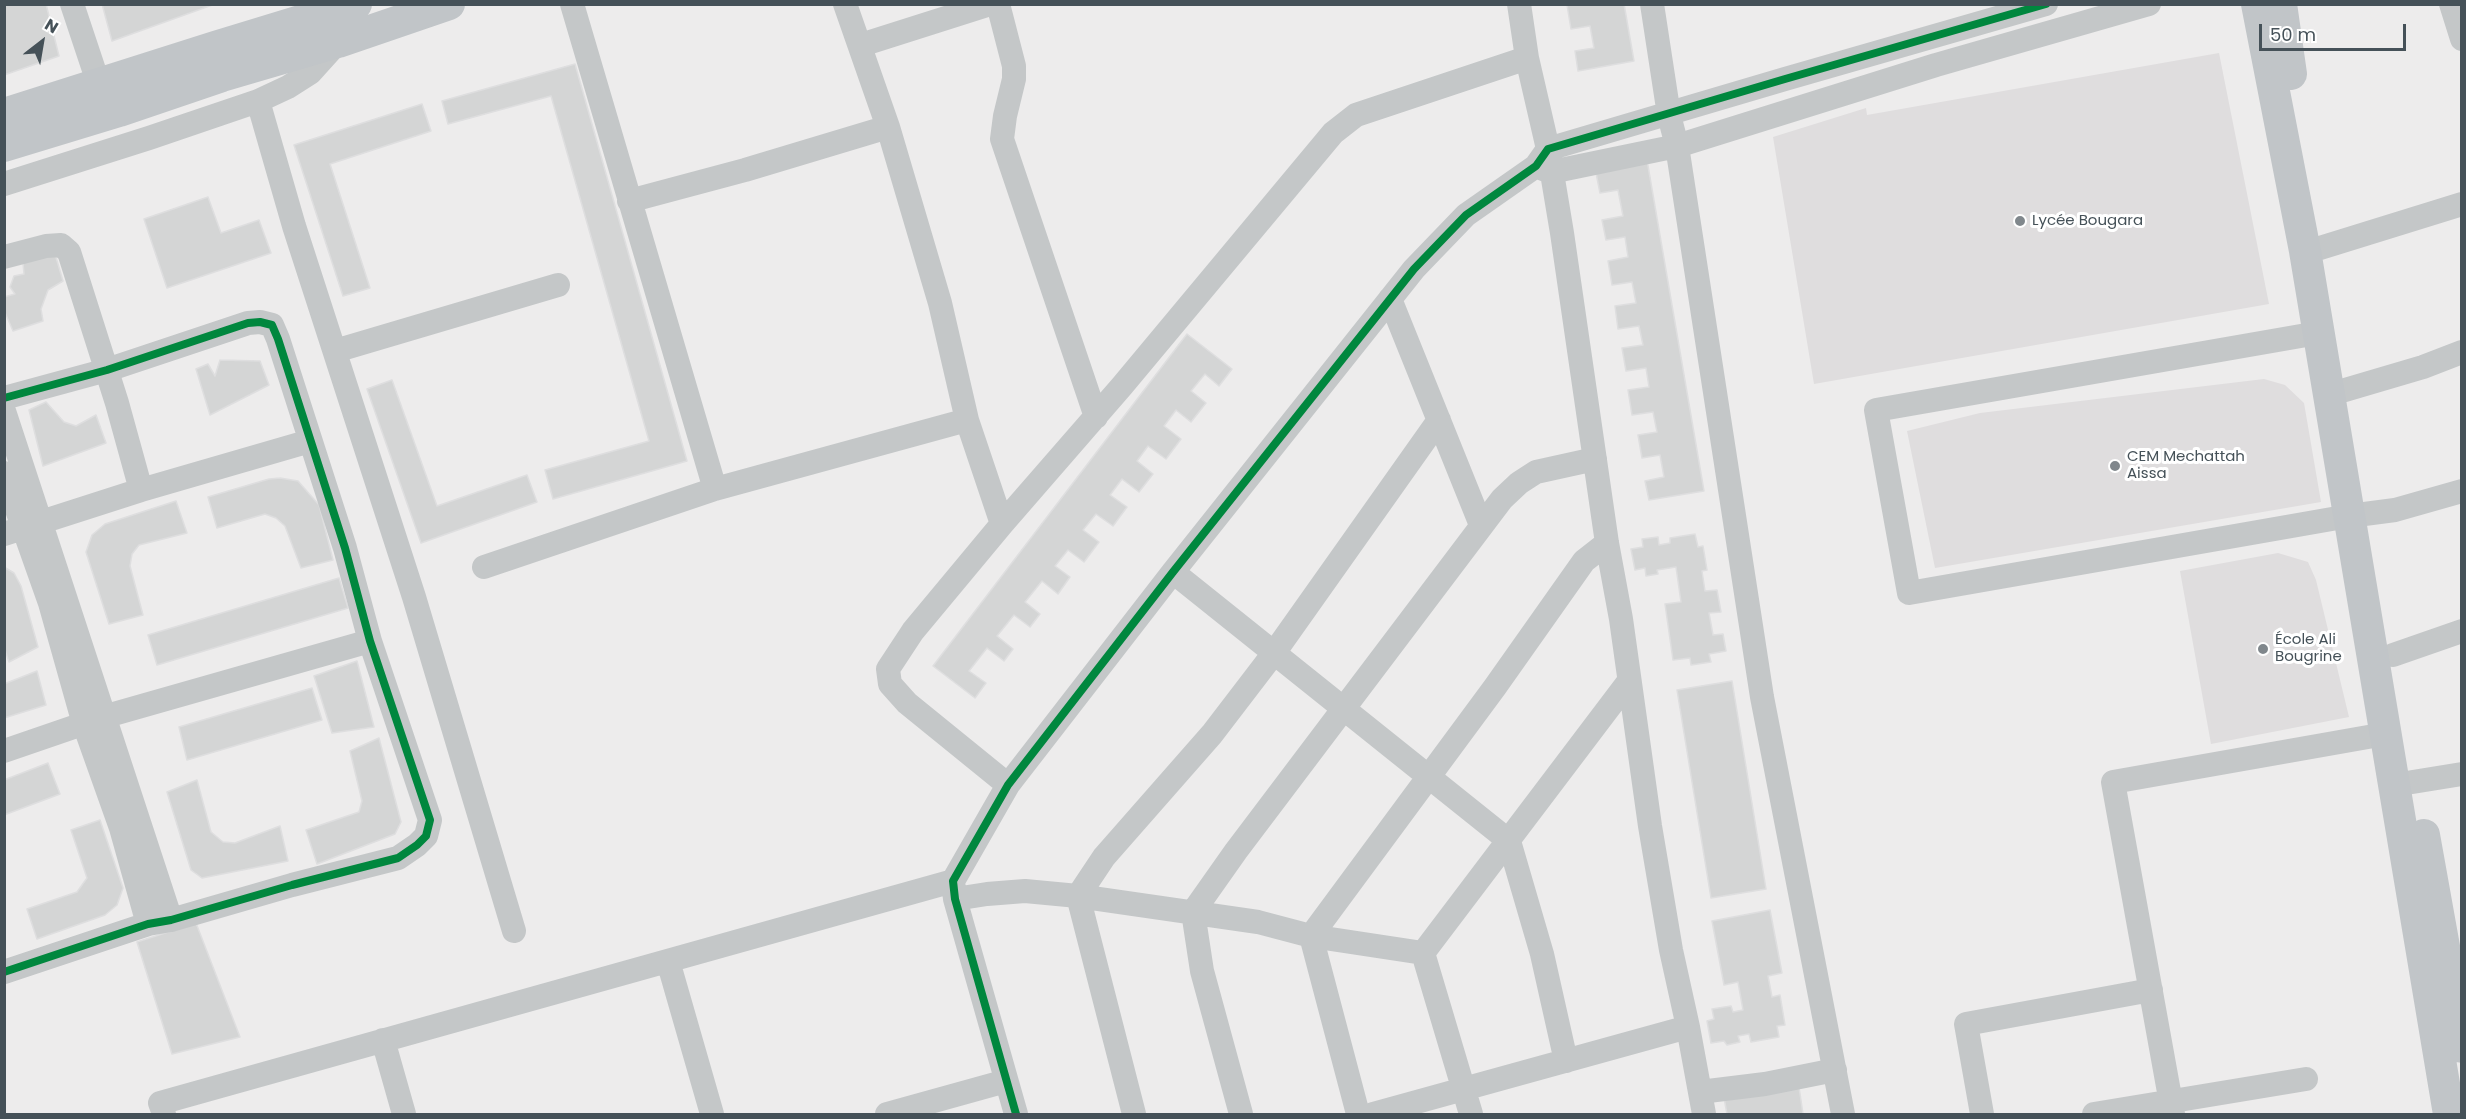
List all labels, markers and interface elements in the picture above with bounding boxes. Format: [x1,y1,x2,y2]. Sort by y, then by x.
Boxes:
north arrow [12,12,72,72]
scale bar [2262,12,2409,50]
text: N [40,13,63,39]
text: 50 m [2270,22,2316,47]
place label: Lycée Bougara [2032,212,2143,230]
marker: Lycée Bougara [2013,214,2027,228]
place label: CEM Mechattah Aissa [2127,448,2245,483]
marker: CEM Mechattah Aissa [2108,459,2122,473]
place label: École Ali Bougrine [2275,631,2342,666]
marker: École Ali Bougrine [2256,642,2270,656]

